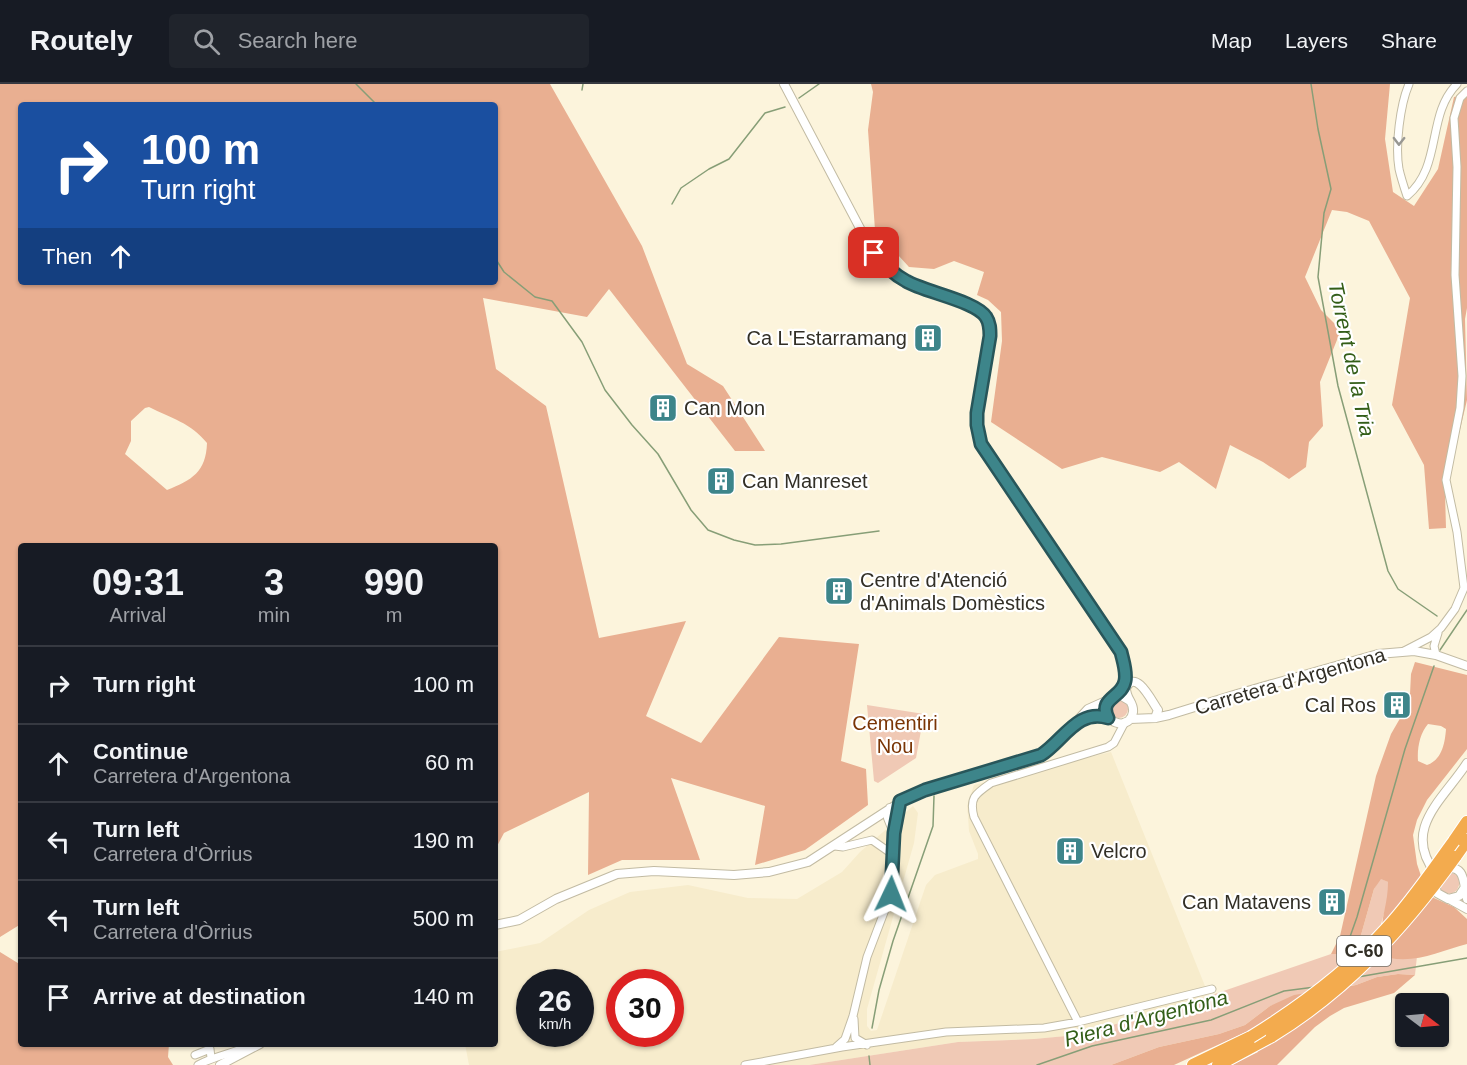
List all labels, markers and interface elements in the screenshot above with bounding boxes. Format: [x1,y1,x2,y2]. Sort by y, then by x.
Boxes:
search box [169,14,589,68]
text: Routely [30,25,133,56]
icon: search [190,25,223,58]
text: Search here [238,28,358,53]
text: Map [1211,29,1252,52]
text: Layers [1285,29,1348,52]
text: Share [1381,29,1437,52]
icon: right [42,126,120,204]
text: 100 m [141,126,260,173]
one-way arrow [1393,137,1405,146]
text: Turn right [141,175,256,205]
pin [848,227,899,278]
icon: arrive [857,236,890,269]
icon: ahead [104,240,137,273]
text: Then [42,244,92,269]
water label: Torrent de la Tria [1324,280,1380,438]
building icon: Ca L'Estarramang [912,322,944,354]
place label: Ca L'Estarramang [746,327,907,349]
building icon: Can Mon [647,392,679,424]
place label: Can Mon [684,397,765,419]
building icon: Can Manreset [705,465,737,497]
place label: Can Manreset [742,470,868,492]
text: 09:31 [92,562,184,603]
text: 3 [264,562,284,603]
text: 990 [364,562,424,603]
place label: Centre d'Atenció d'Animals Domèstics [860,569,1045,614]
building icon: Centre d'Atenció d'Animals Domèstics [823,575,855,607]
text: Arrival [110,604,166,626]
text: min [258,604,290,626]
text: m [386,604,402,626]
street label: Carretera d'Argentona [1192,643,1389,719]
icon: right [42,669,75,702]
text: Turn right [93,672,195,697]
text: 100 m [413,672,474,697]
building icon: Cal Ros [1381,689,1413,721]
place label: Cal Ros [1305,694,1376,716]
park label: Cementiri Nou [852,712,938,757]
text: Continue [93,739,188,764]
icon: ahead [42,747,75,780]
text: 60 m [425,750,474,775]
text: Carretera d'Argentona [93,765,290,787]
text: Turn left [93,817,179,842]
icon: left [42,825,75,858]
text: 190 m [413,828,474,853]
building icon: Velcro [1054,835,1086,867]
place label: Velcro [1091,840,1147,862]
text: Carretera d'Òrrius [93,843,252,865]
position arrow [859,862,923,926]
building icon: Can Matavens [1316,886,1348,918]
place label: Can Matavens [1182,891,1311,913]
text: Turn left [93,895,179,920]
icon: left [42,903,75,936]
text: 500 m [413,906,474,931]
text: Carretera d'Òrrius [93,921,252,943]
road number: C-60 [1337,936,1391,966]
speed limit sign: 30 [606,969,684,1047]
icon: arrive [42,981,75,1014]
text: Arrive at destination [93,984,306,1009]
text: 140 m [413,984,474,1009]
text: 26 [538,984,572,1017]
water label: Riera d'Argentona [1062,985,1230,1051]
north arrow [1395,993,1449,1047]
map controls [1395,993,1449,1047]
text: km/h [539,1015,571,1032]

